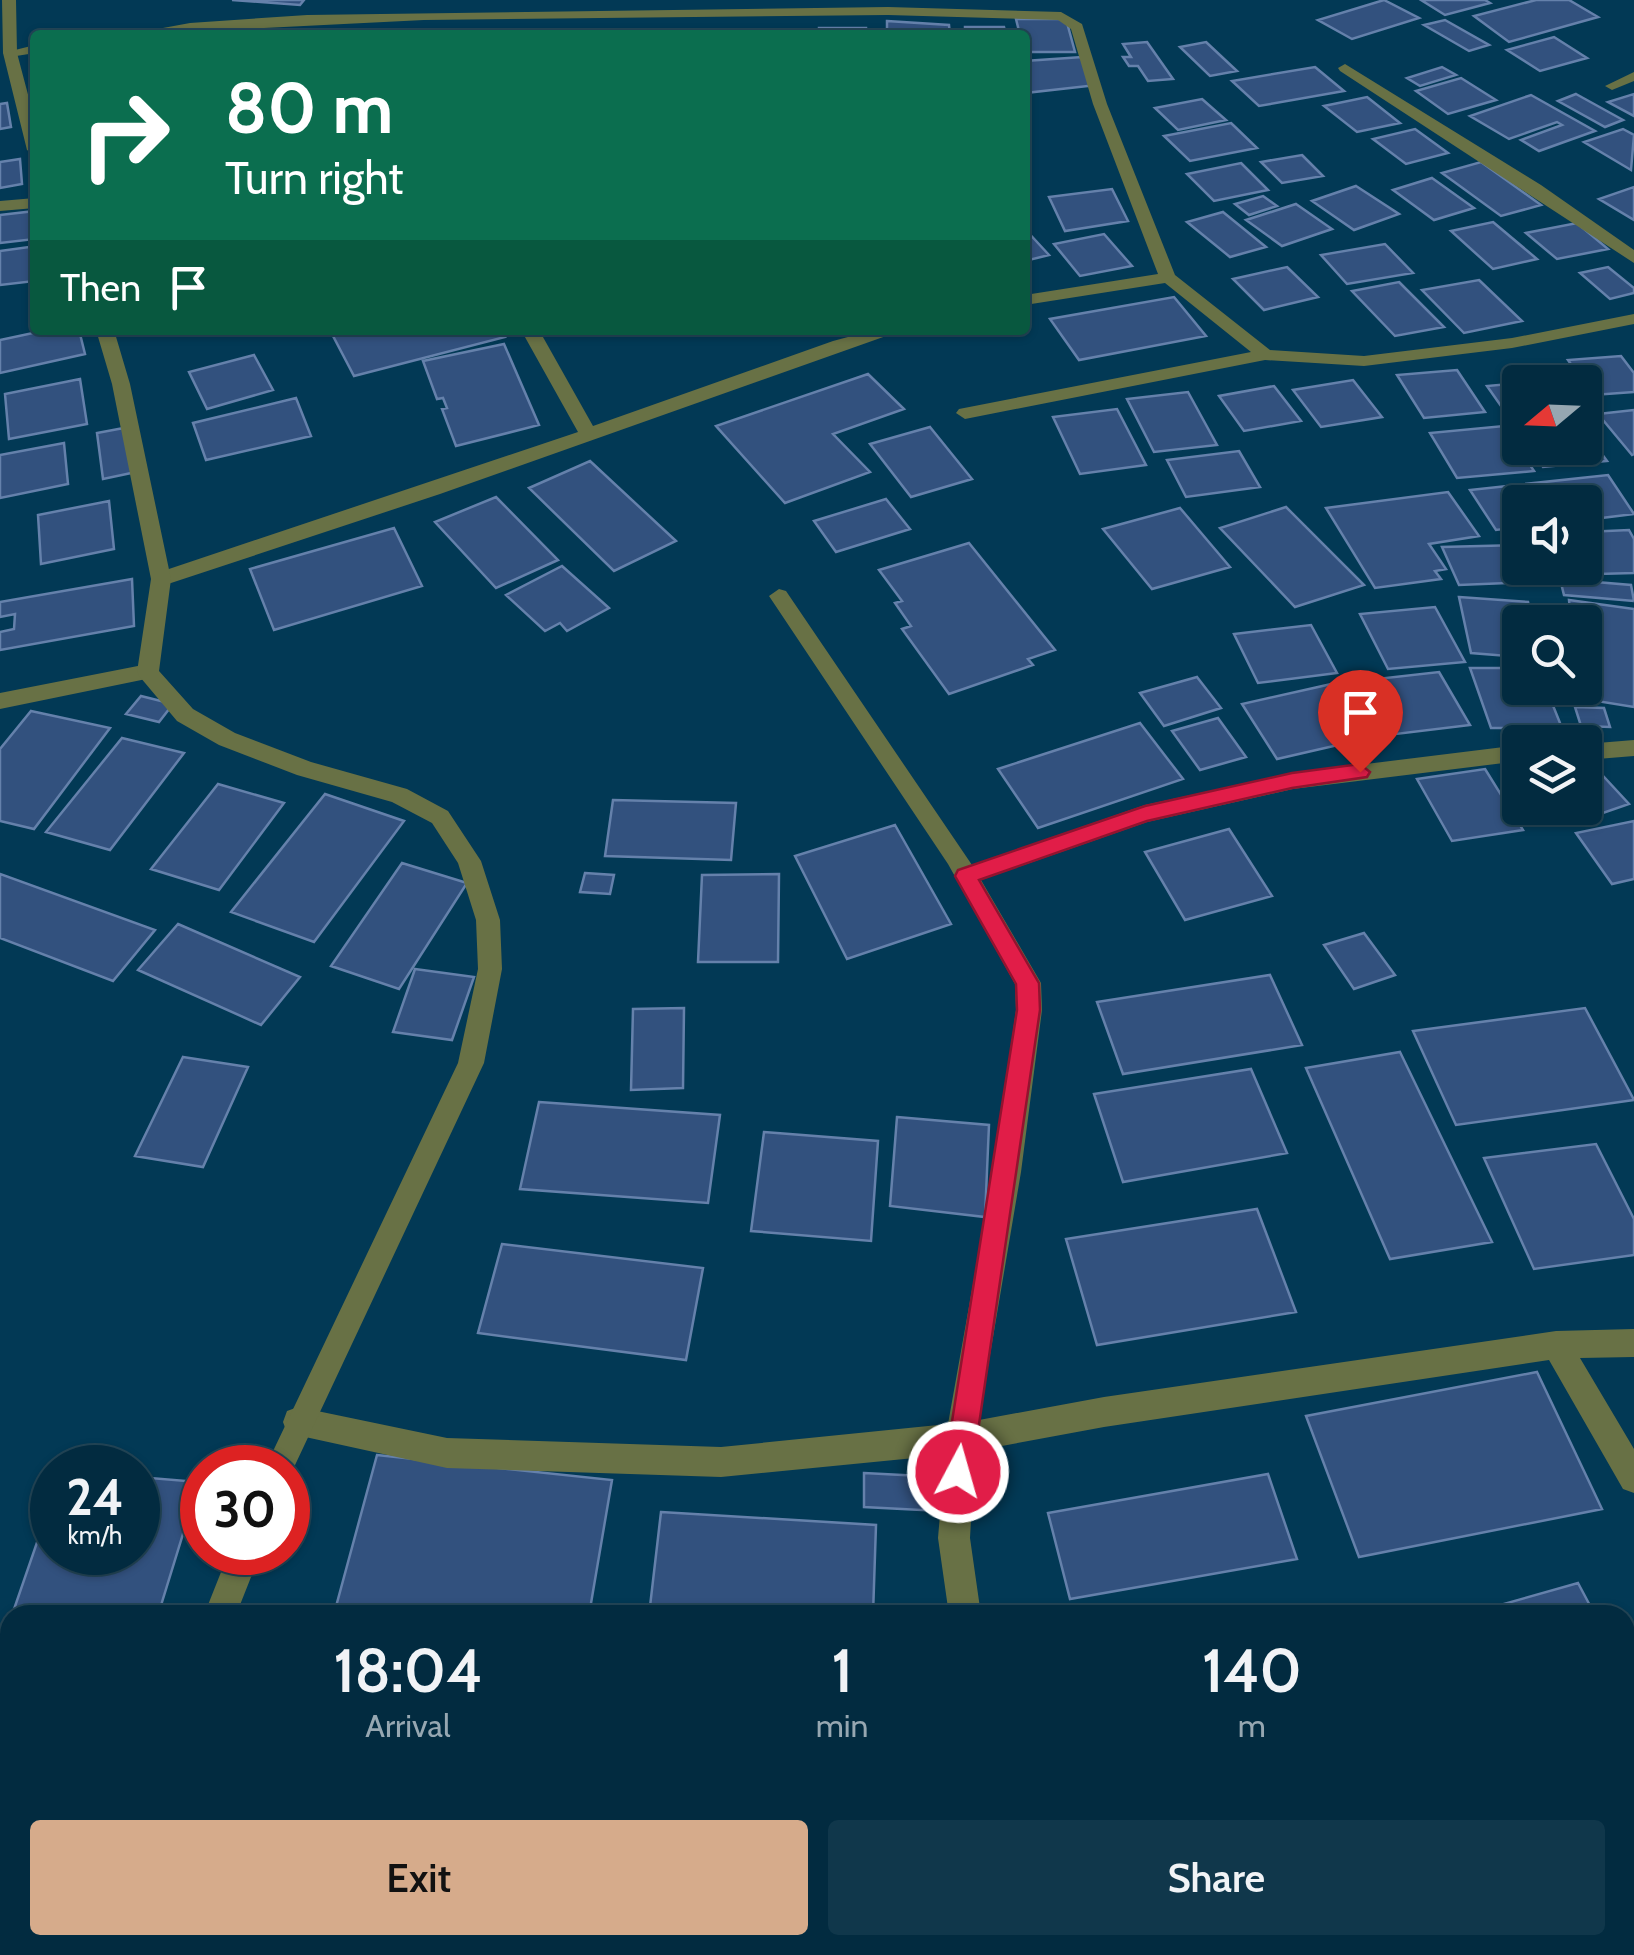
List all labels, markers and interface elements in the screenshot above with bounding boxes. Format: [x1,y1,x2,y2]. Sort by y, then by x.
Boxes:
text: 80 m [225,65,393,151]
icon: right [60,70,190,200]
text: Turn right [225,151,404,205]
icon: arrive [161,260,216,315]
text: Then [60,264,141,311]
north arrow [1502,365,1602,465]
map controls [1502,365,1602,825]
button: sound [1502,485,1602,585]
button: search [1502,605,1602,705]
pin [1318,670,1403,773]
icon: arrive [1333,685,1388,740]
button: layers [1502,725,1602,825]
position arrow [906,1420,1010,1524]
speed limit sign: 30 [180,1445,310,1575]
text: 24 [66,1467,124,1528]
text: km/h [68,1520,122,1550]
text: 18:04 [333,1634,482,1707]
text: 1 [832,1634,853,1707]
text: 140 [1202,1634,1302,1707]
text: Arrival [365,1706,450,1745]
text: min [816,1706,869,1745]
text: m [1238,1706,1266,1745]
button: Exit [30,1820,808,1935]
button: Share [828,1820,1605,1935]

